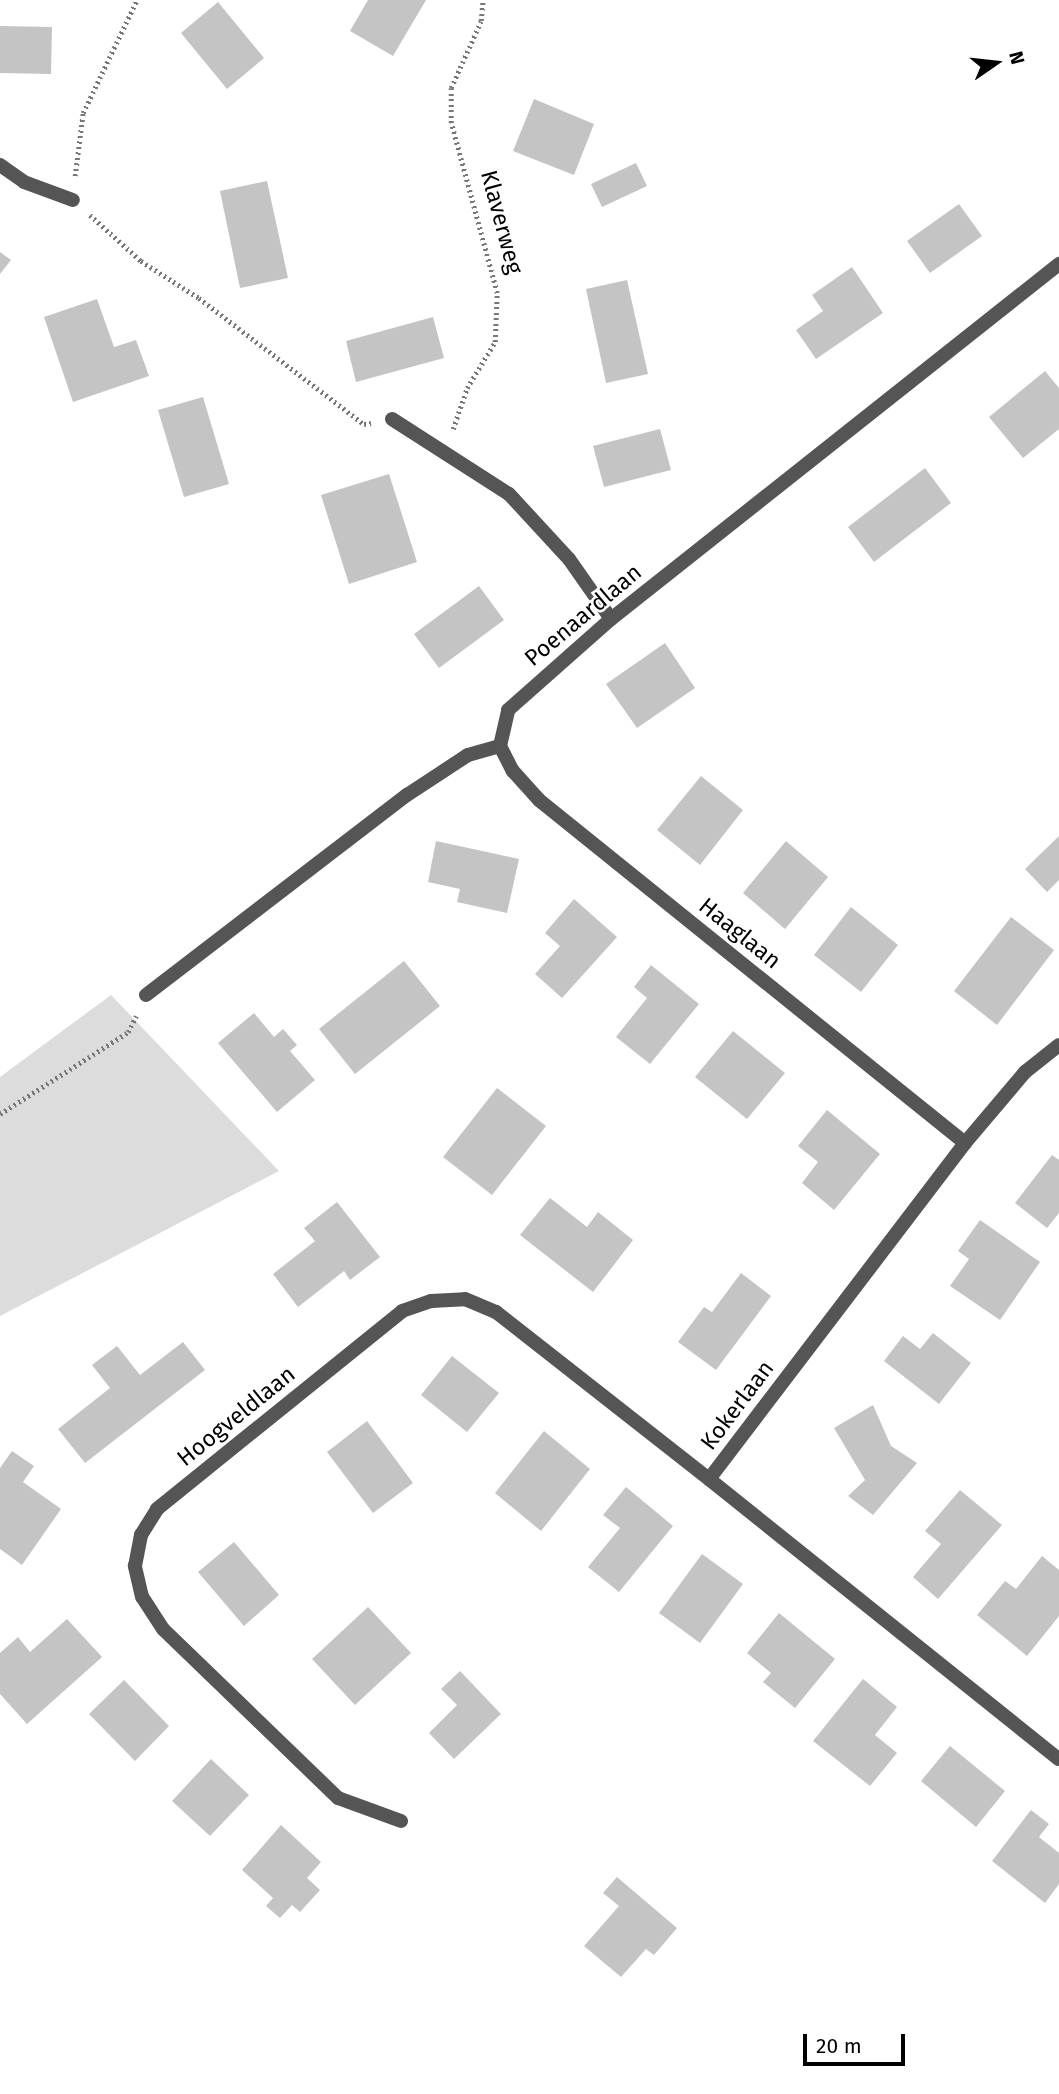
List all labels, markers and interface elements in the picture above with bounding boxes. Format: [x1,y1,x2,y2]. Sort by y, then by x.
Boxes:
north arrow [961,28,1031,98]
text: N [1004,49,1030,67]
street label: Klaverweg [475,167,529,277]
street label: Poenaardlaan [519,558,647,672]
street label: Haaglaan [694,892,786,974]
street label: Kokerlaan [694,1355,780,1455]
street label: Hoogveldlaan [172,1360,300,1472]
scale bar [807,2021,908,2064]
text: 20 m [816,2033,862,2059]

